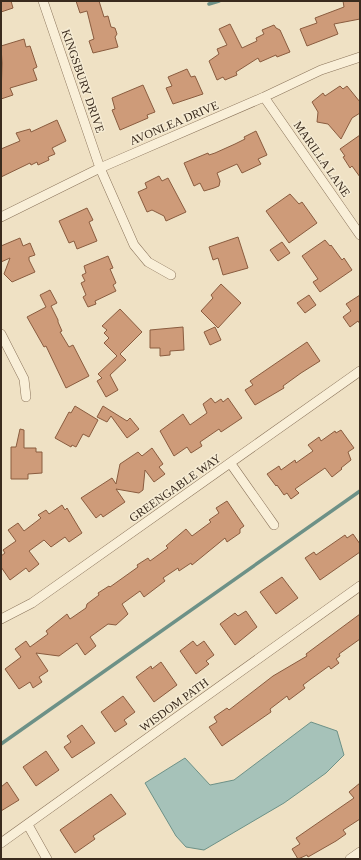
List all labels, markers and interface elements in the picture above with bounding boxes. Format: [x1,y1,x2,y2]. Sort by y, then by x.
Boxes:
street label: KINGSBURY DRIVE [59,27,107,135]
street label: AVONLEA DRIVE [127,98,221,148]
street label: MARILLA LANE [291,119,353,199]
street label: GREENGABLE WAY [126,451,224,525]
street label: WISDOM PATH [137,675,212,735]

